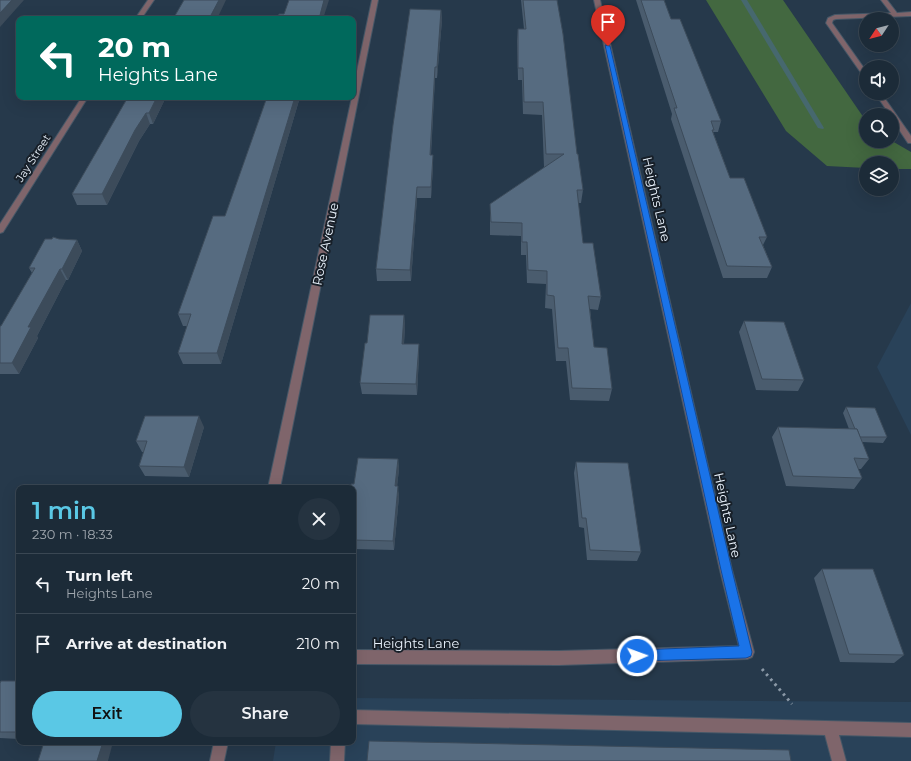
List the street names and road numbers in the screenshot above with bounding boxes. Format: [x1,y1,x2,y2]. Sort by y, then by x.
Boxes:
street label: Jay Street [12,131,54,185]
street label: Heights Lane [639,155,675,243]
street label: Rose Avenue [308,201,342,287]
street label: Heights Lane [711,471,745,559]
street label: Heights Lane [373,635,459,651]

